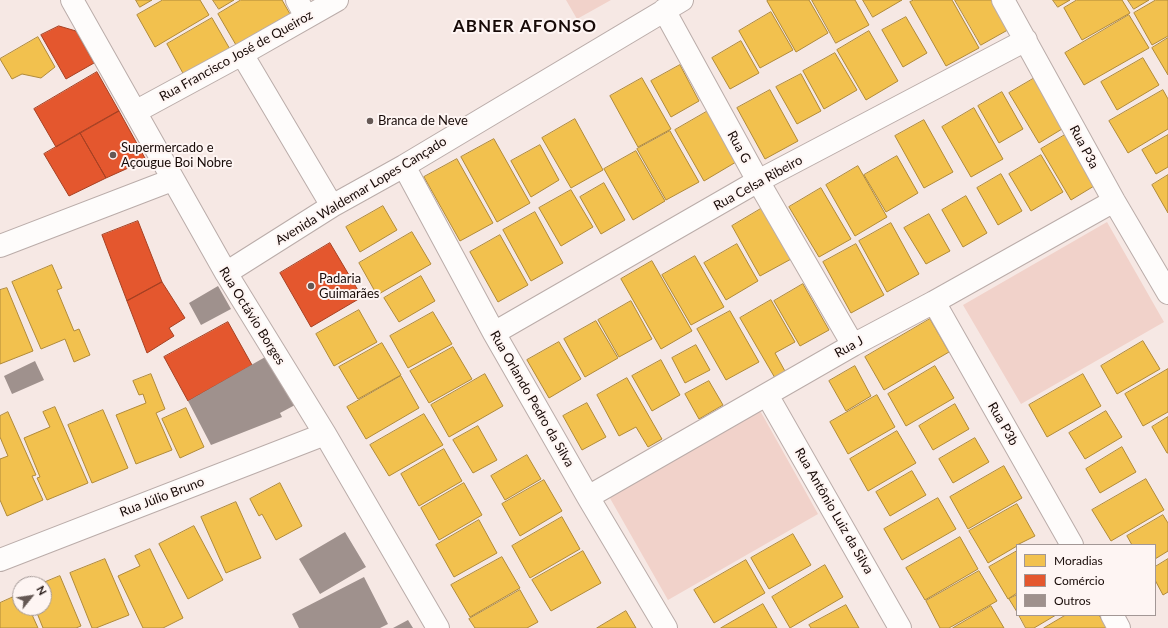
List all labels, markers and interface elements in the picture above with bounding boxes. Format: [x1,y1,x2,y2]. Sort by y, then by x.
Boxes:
street label: Rua Francisco José de Queiroz [157,7,315,105]
district label: ABNER AFONSO [453,17,597,37]
place label: Branca de Neve [378,113,468,129]
marker: Branca de Neve [365,116,375,126]
street label: Rua P3a [1066,123,1102,171]
street label: Rua G [724,128,754,166]
street label: Avenida Waldemar Lopes Cançado [272,134,450,248]
place label: Supermercado e Açougue Boi Nobre [121,140,232,171]
marker: Supermercado e Açougue Boi Nobre [108,150,118,160]
street label: Rua Celsa Ribeiro [711,152,805,214]
street label: Rua Octávio Borges [216,264,288,368]
place label: Padaria Guimarães [319,271,379,302]
marker: Padaria Guimarães [306,281,316,291]
street label: Rua Orlando Pedro da Silva [487,328,577,470]
street label: Rua J [832,333,866,361]
street label: Rua P3b [984,400,1022,448]
street label: Rua Antônio Luiz da Silva [791,445,877,577]
street label: Rua Júlio Bruno [118,474,206,520]
legend [1016,544,1156,616]
text: Moradias [1054,553,1103,568]
text: Comércio [1054,573,1104,588]
north arrow [12,576,52,616]
text: N [34,583,50,597]
text: Outros [1054,593,1091,608]

